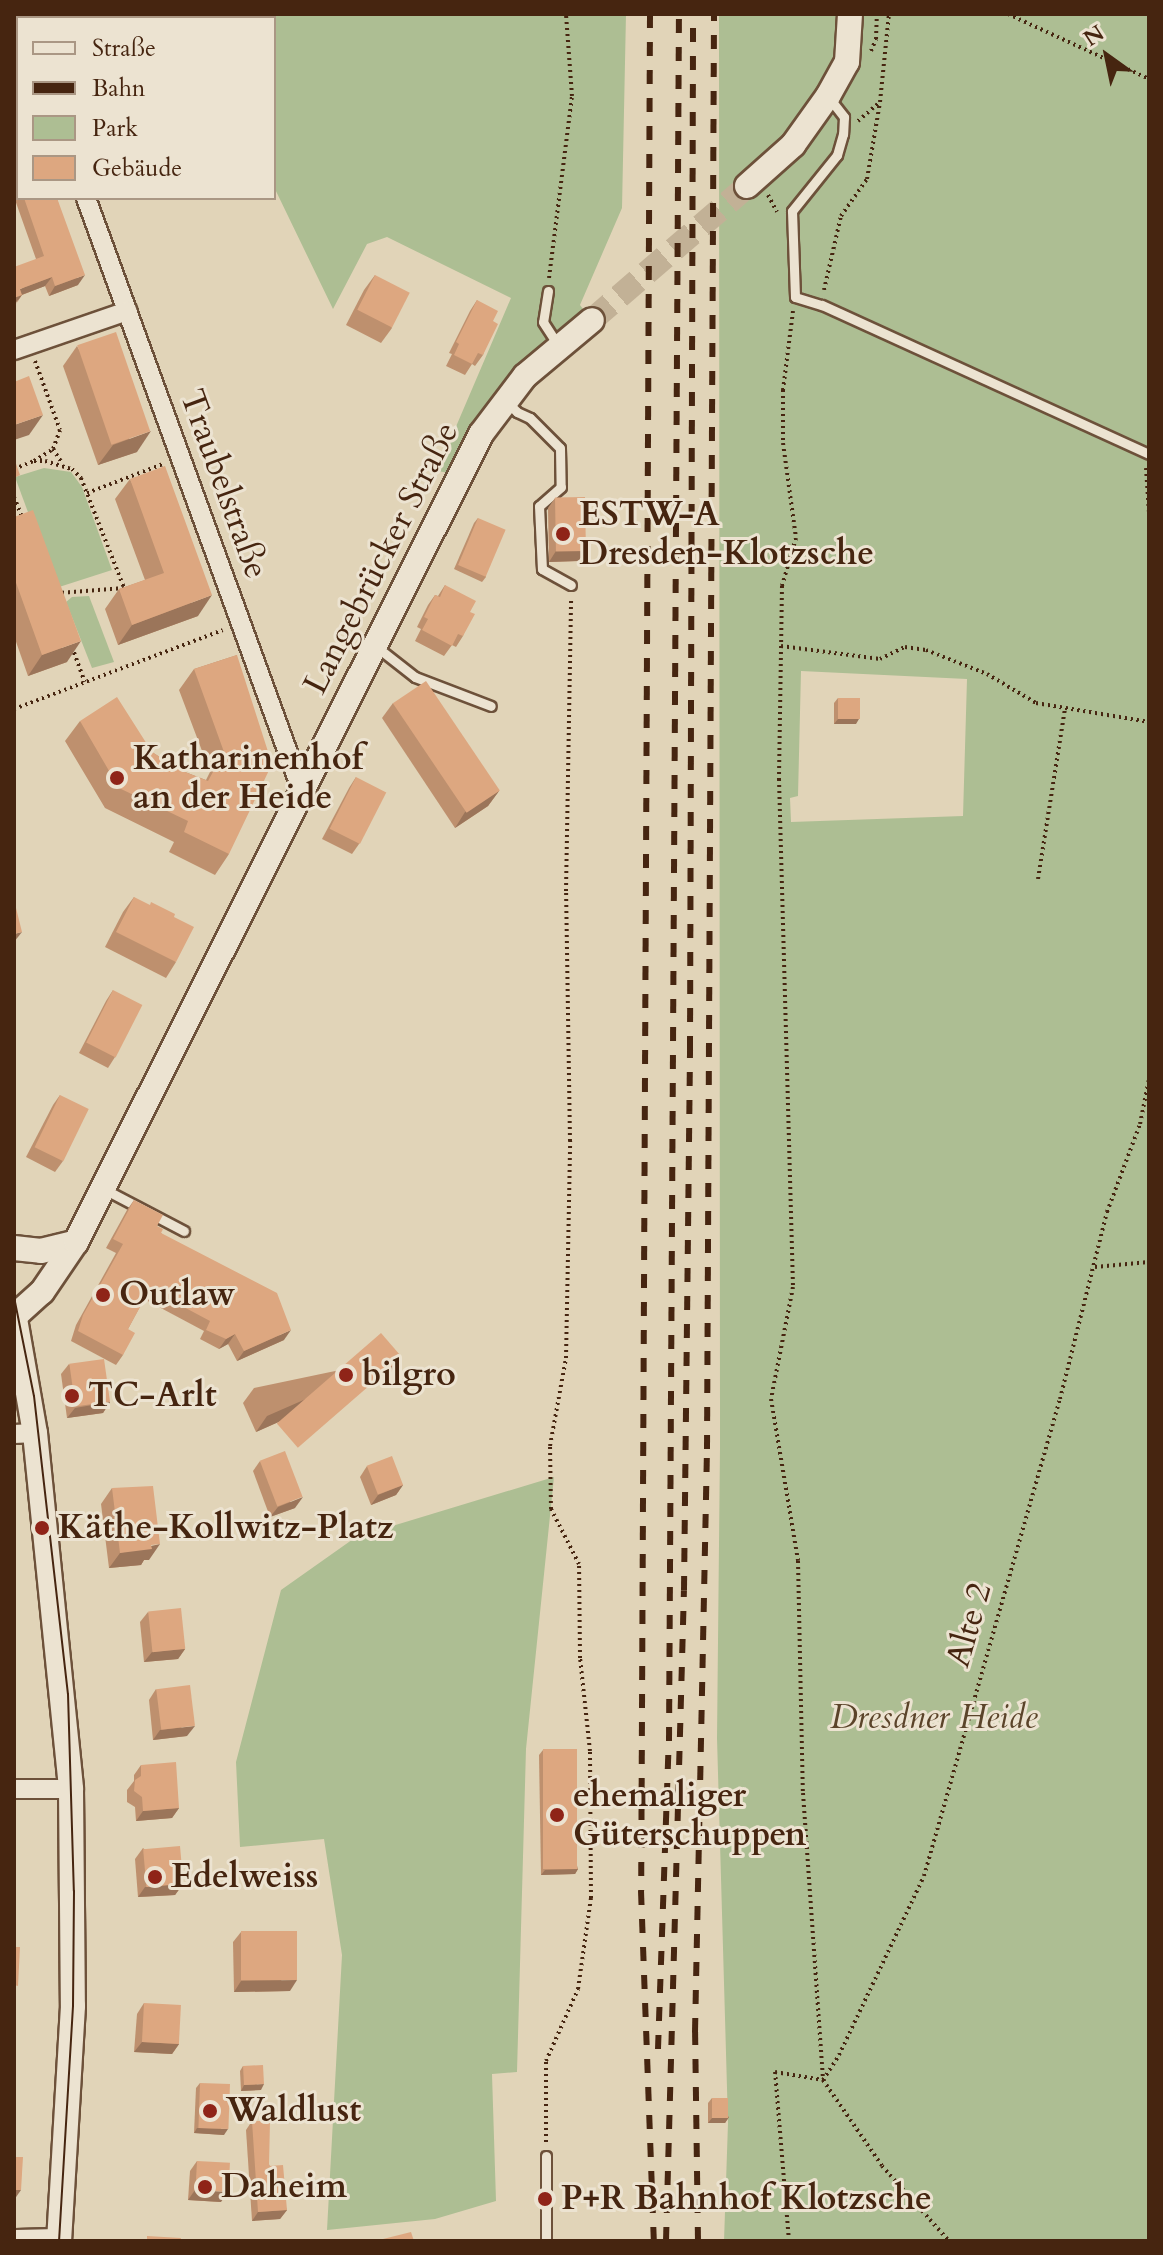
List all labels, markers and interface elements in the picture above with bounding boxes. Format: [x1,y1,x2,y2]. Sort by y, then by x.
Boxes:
legend [16,16,276,200]
north arrow [1067,16,1147,96]
text: N [1078,18,1110,54]
text: Straße [92,32,156,65]
text: Bahn [92,72,146,105]
text: Park [92,112,138,145]
text: Gebäude [92,152,182,185]
street label: Traubelstraße [171,384,277,584]
street label: Langebrücker Straße [295,415,467,701]
place label: ESTW-A Dresden-Klotzsche [579,494,874,574]
marker: ESTW-A Dresden-Klotzsche [554,525,572,543]
place label: Katharinenhof an der Heide [133,738,363,818]
marker: Katharinenhof an der Heide [108,769,126,787]
place label: Outlaw [119,1275,235,1315]
marker: Outlaw [94,1286,112,1304]
place label: bilgro [362,1355,456,1395]
marker: bilgro [337,1366,355,1384]
place label: TC-Arlt [88,1376,217,1416]
marker: TC-Arlt [63,1387,81,1405]
place label: Käthe-Kollwitz-Platz [58,1508,394,1548]
marker: Käthe-Kollwitz-Platz [33,1519,51,1537]
street label: Alte 2 [938,1578,1000,1672]
park label: Dresdner Heide [830,1698,1038,1738]
place label: ehemaliger Güterschuppen [573,1775,806,1854]
marker: ehemaliger Güterschuppen [548,1806,566,1824]
place label: Edelweiss [171,1857,318,1897]
marker: Edelweiss [146,1868,164,1886]
place label: Waldlust [226,2091,361,2131]
marker: Waldlust [201,2102,219,2120]
place label: Daheim [221,2167,347,2207]
marker: Daheim [196,2178,214,2196]
place label: P+R Bahnhof Klotzsche [561,2179,932,2219]
marker: P+R Bahnhof Klotzsche [536,2190,554,2208]

